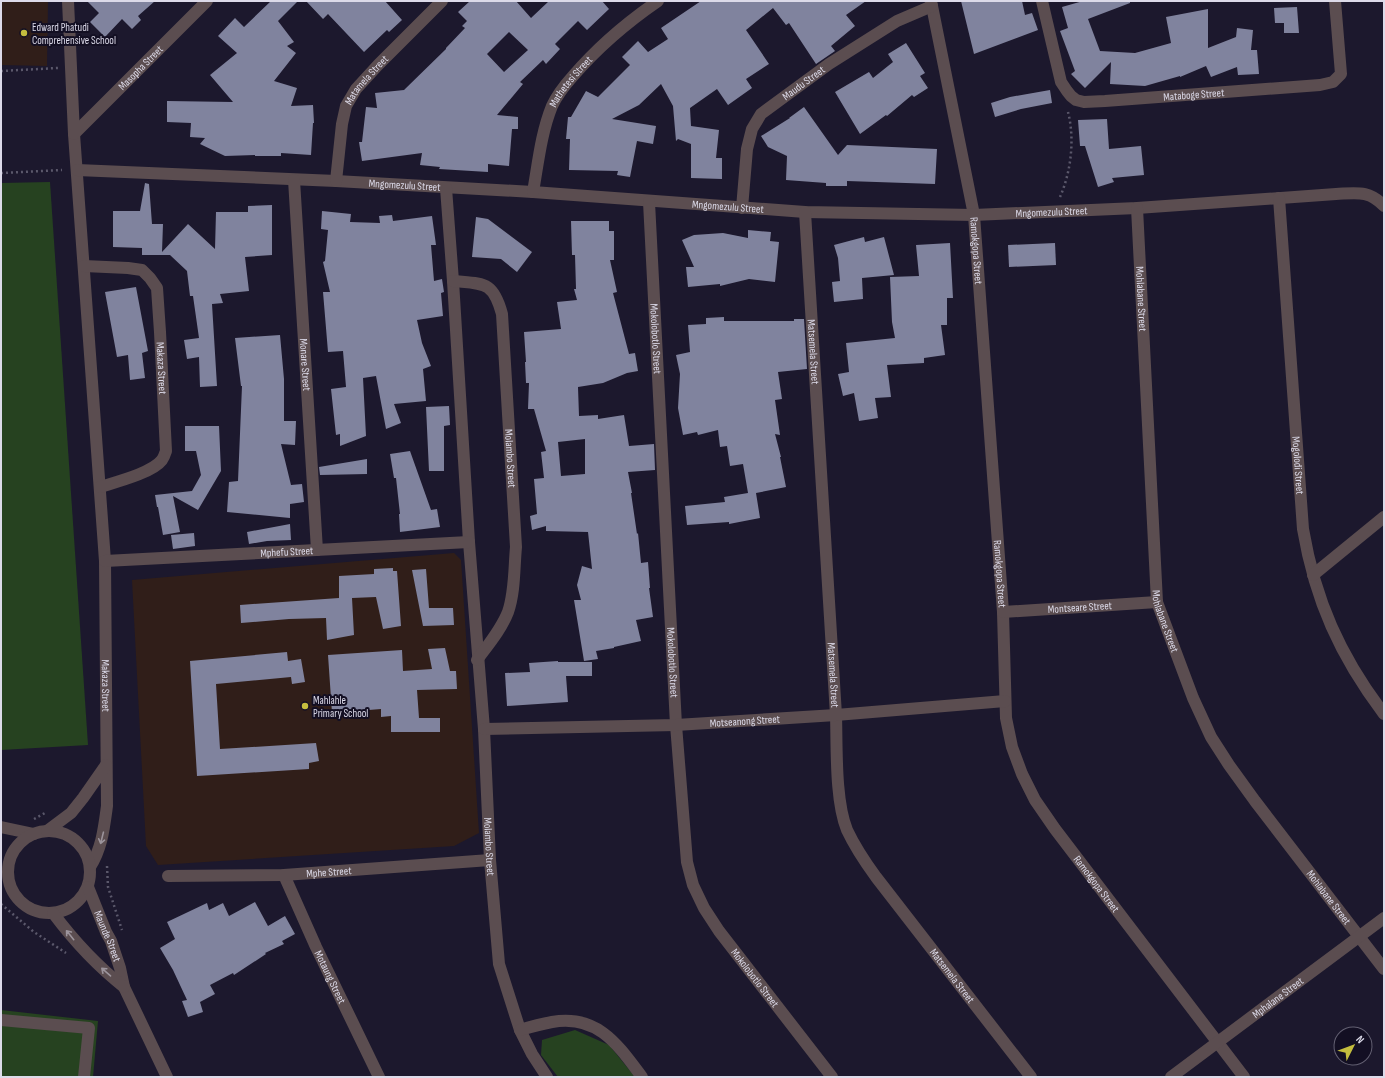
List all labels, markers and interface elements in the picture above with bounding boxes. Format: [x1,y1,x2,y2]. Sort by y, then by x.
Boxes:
place label: Edward Phatudi Comprehensive School [32,21,116,47]
marker: Edward Phatudi Comprehensive School [19,28,29,38]
street label: Masopha Street [116,42,166,93]
street label: Matamela Street [342,52,392,107]
street label: Mathetesi Street [546,53,595,109]
street label: Maudu Street [780,63,828,103]
street label: Mataboge Street [1163,86,1225,104]
street label: Mngomezulu Street [368,177,442,194]
street label: Mngomezulu Street [692,198,765,216]
street label: Mngomezulu Street [1015,204,1088,220]
street label: Ramokgopa Street [967,217,985,285]
street label: Mohlabane Street [1133,266,1149,332]
street label: Mokolobotlo Street [647,303,664,375]
street label: Matsemela Street [805,319,822,385]
street label: Monare Street [297,338,313,392]
street label: Makaza Street [154,342,169,395]
street label: Molambo Street [502,429,518,489]
street label: Mogolodi Street [1289,436,1307,496]
street label: Ramokgopa Street [991,540,1009,609]
street label: Mphefu Street [260,544,314,560]
street label: Mohlabane Street [1149,590,1181,655]
street label: Montseare Street [1047,599,1113,616]
street label: Mokolobotlo Street [664,627,681,699]
street label: Matsemela Street [825,642,842,709]
street label: Makaza Street [99,659,112,713]
place label: Mahlahle Primary School [313,694,368,720]
marker: Mahlahle Primary School [300,701,310,711]
street label: Motseanong Street [709,712,781,730]
street label: Molambo Street [481,817,497,877]
one-way arrow [98,831,105,844]
street label: Ramokgopa Street [1071,853,1122,915]
street label: Mphe Street [306,864,353,880]
street label: Mohlabane Street [1304,868,1354,928]
street label: Maunde Street [91,909,124,964]
one-way arrow [66,930,75,941]
street label: Mokolobotlo Street [728,946,782,1010]
street label: Matsemela Street [927,946,978,1006]
street label: Motaung Street [312,948,349,1006]
one-way arrow [100,968,111,977]
street label: Mphalane Street [1250,974,1307,1021]
north arrow [1333,1026,1373,1066]
text: N [1353,1033,1367,1046]

